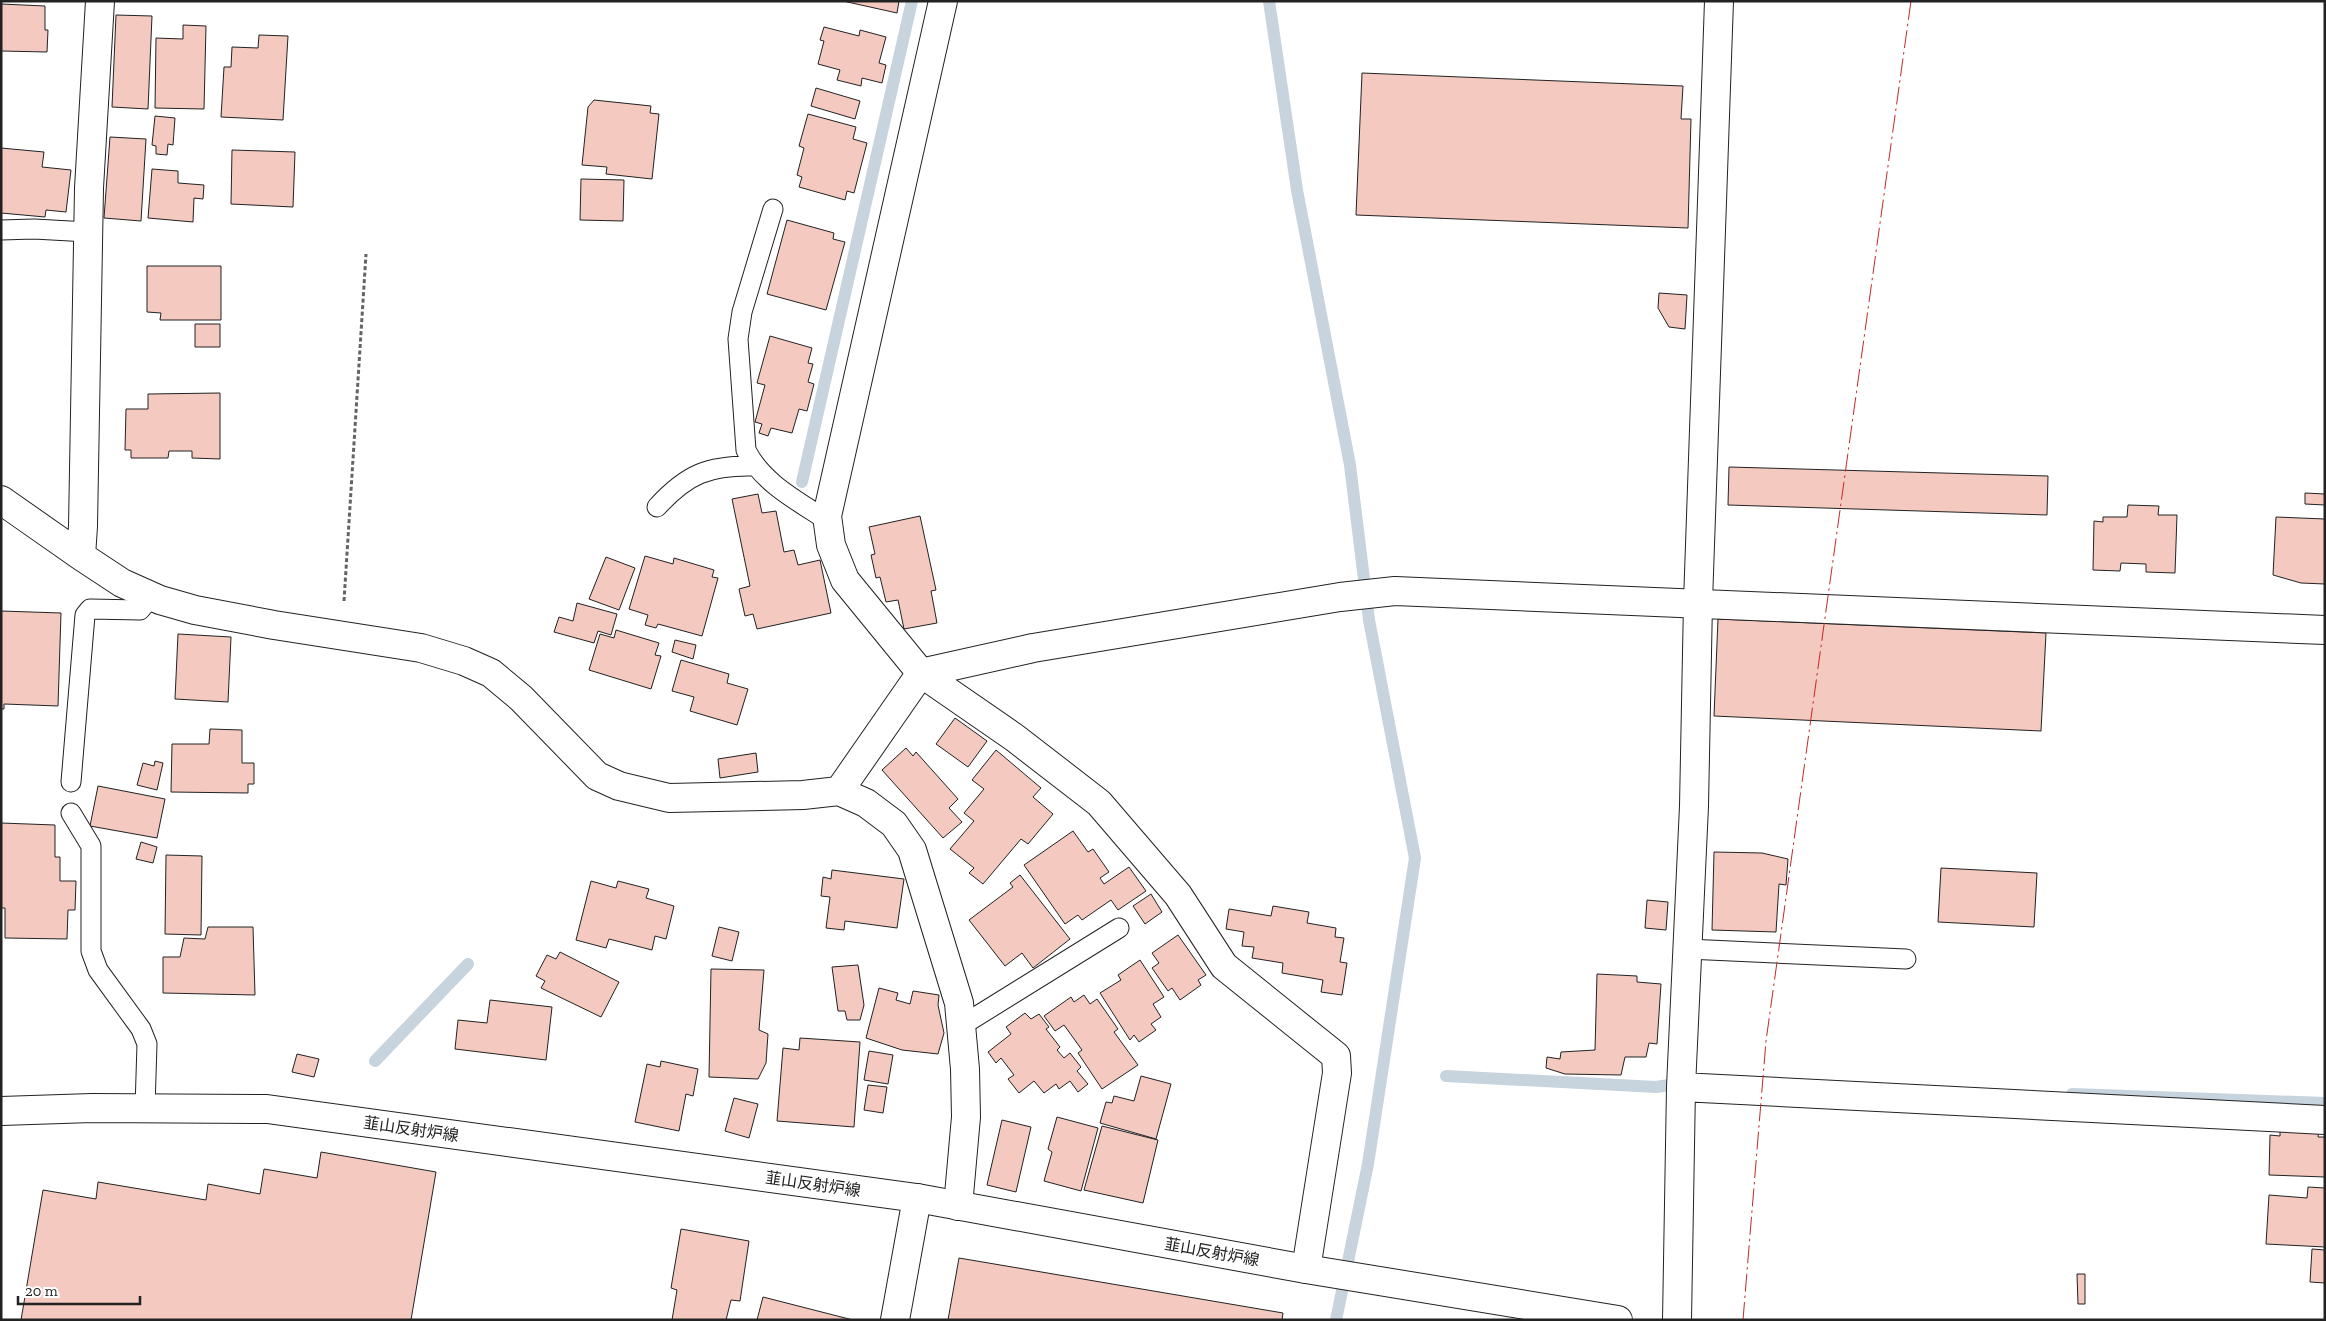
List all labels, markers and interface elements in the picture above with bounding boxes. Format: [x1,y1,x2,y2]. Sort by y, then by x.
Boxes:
street label: 韮山反射炉線 [362,1113,460,1145]
street label: 韮山反射炉線 [764,1168,862,1200]
street label: 韮山反射炉線 [1163,1234,1261,1270]
scale bar [18,1274,140,1306]
text: 20 m [25,1282,58,1300]

